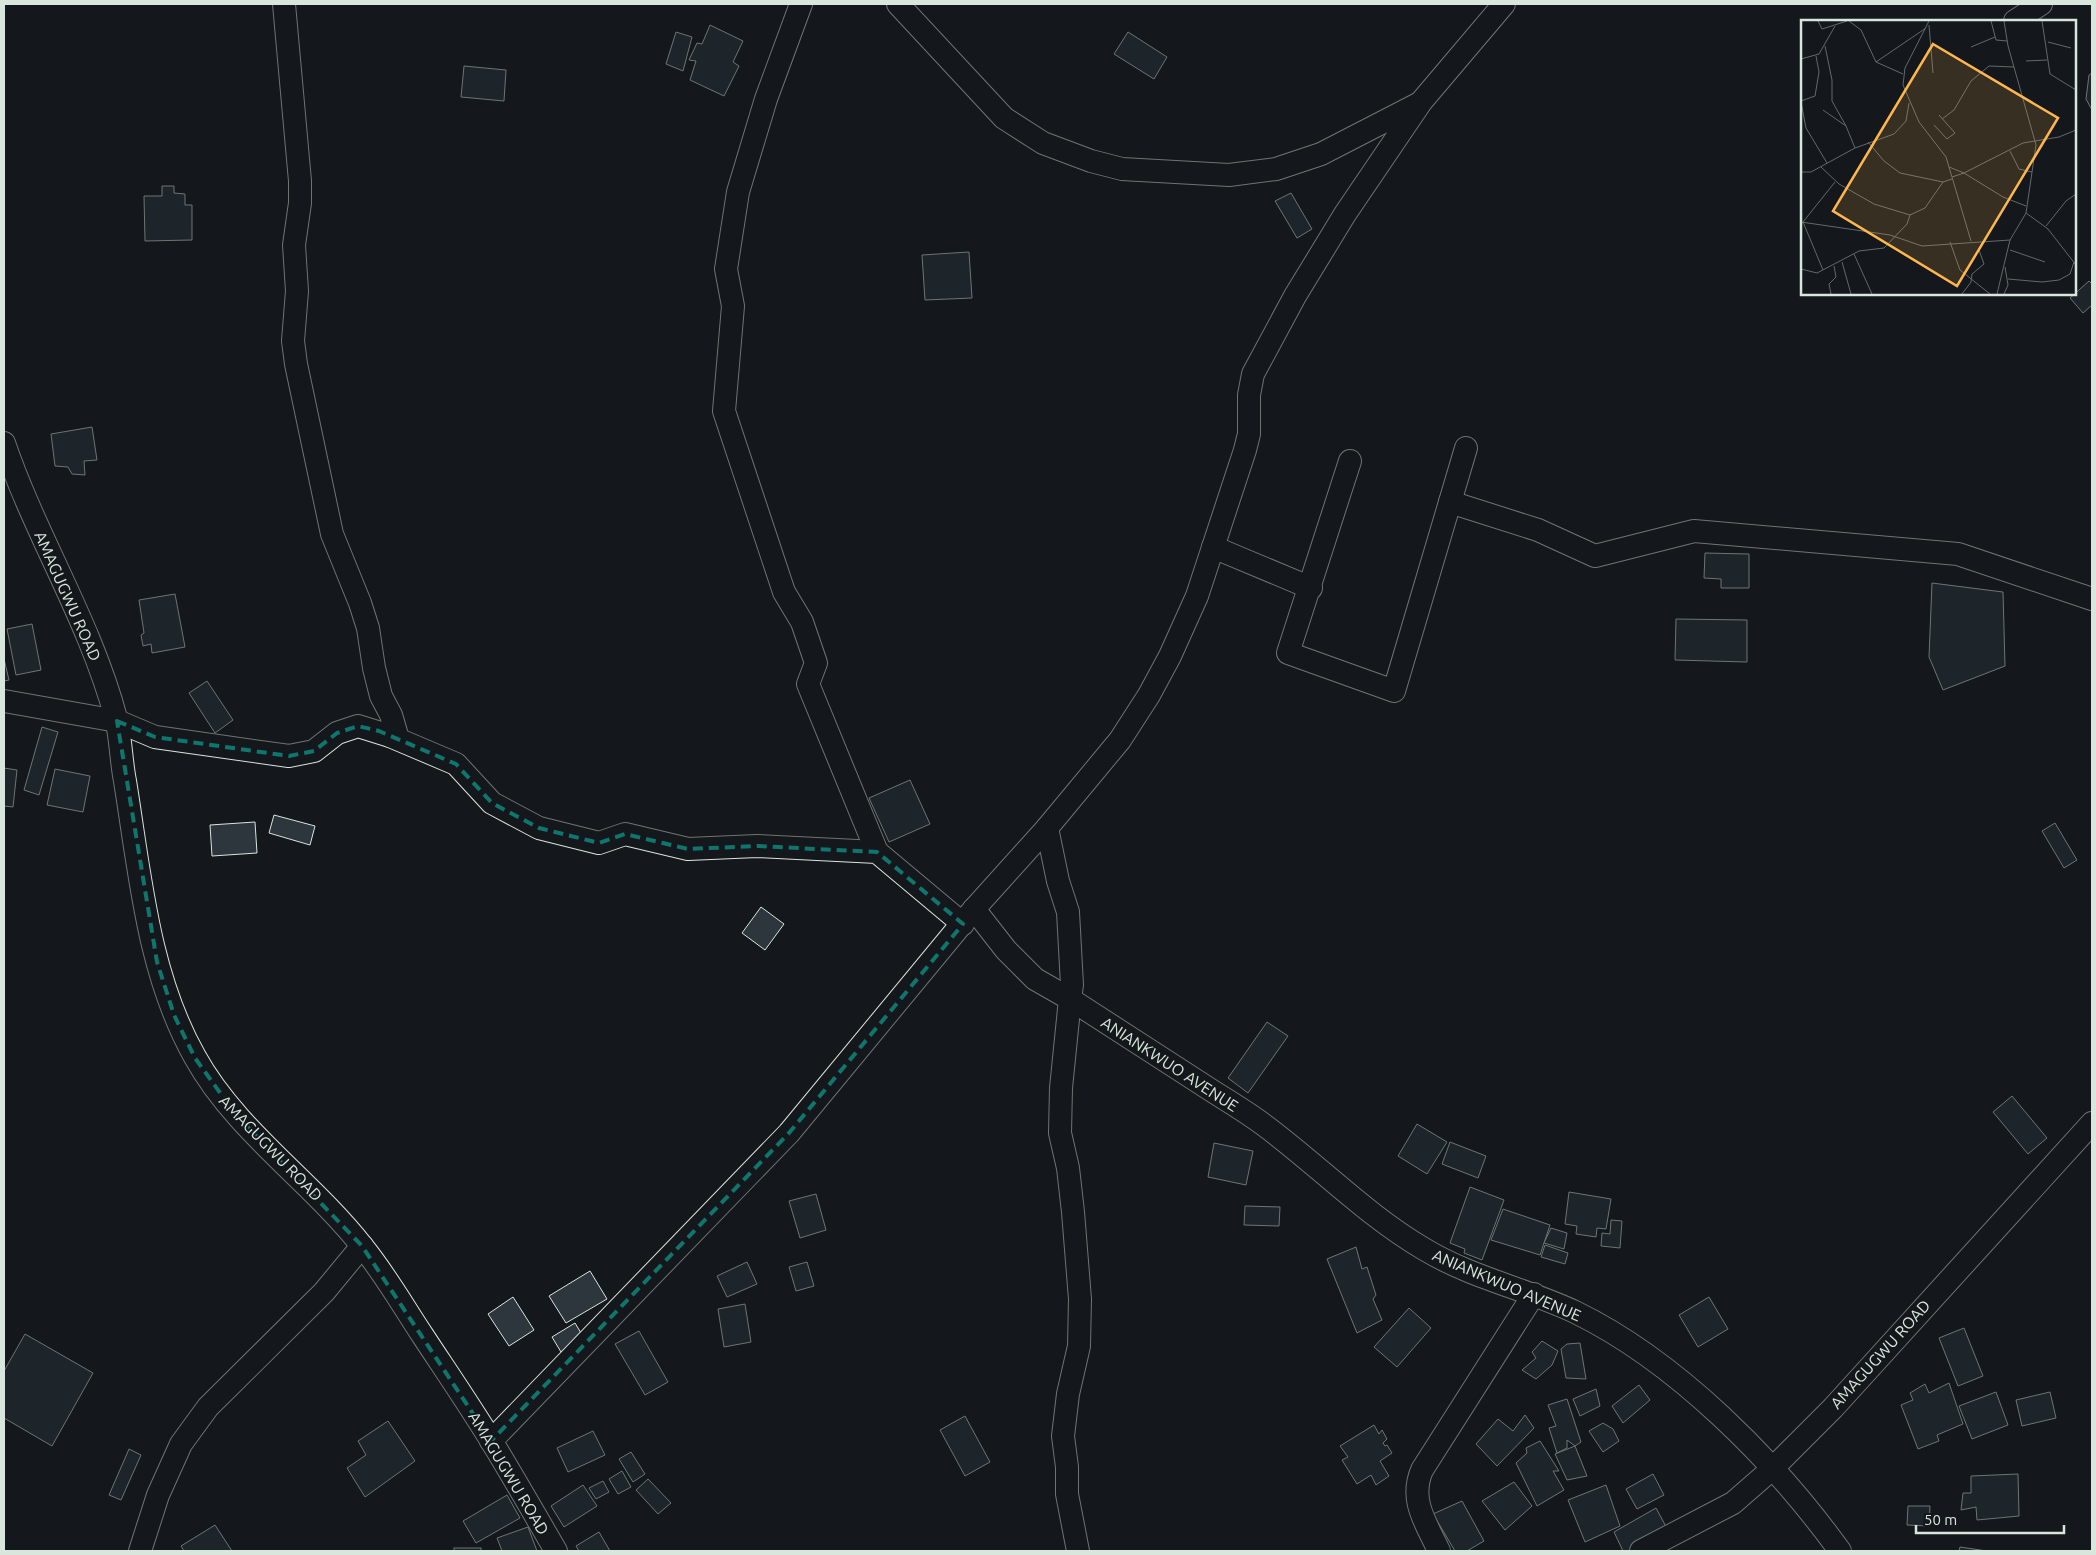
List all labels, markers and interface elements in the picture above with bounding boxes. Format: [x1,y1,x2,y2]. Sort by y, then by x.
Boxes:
inset map [1801,20,2076,295]
street label: AMAGUGWU ROAD [31,528,105,664]
street label: ANIANKWUO AVENUE [1098,1013,1242,1115]
street label: AMAGUGWU ROAD [216,1091,326,1205]
street label: ANIANKWUO AVENUE [1430,1246,1584,1324]
street label: AMAGUGWU ROAD [1826,1296,1934,1412]
street label: AMAGUGWU ROAD [465,1408,553,1538]
scale bar [1916,1502,2064,1534]
text: 50 m [1924,1511,1957,1528]

